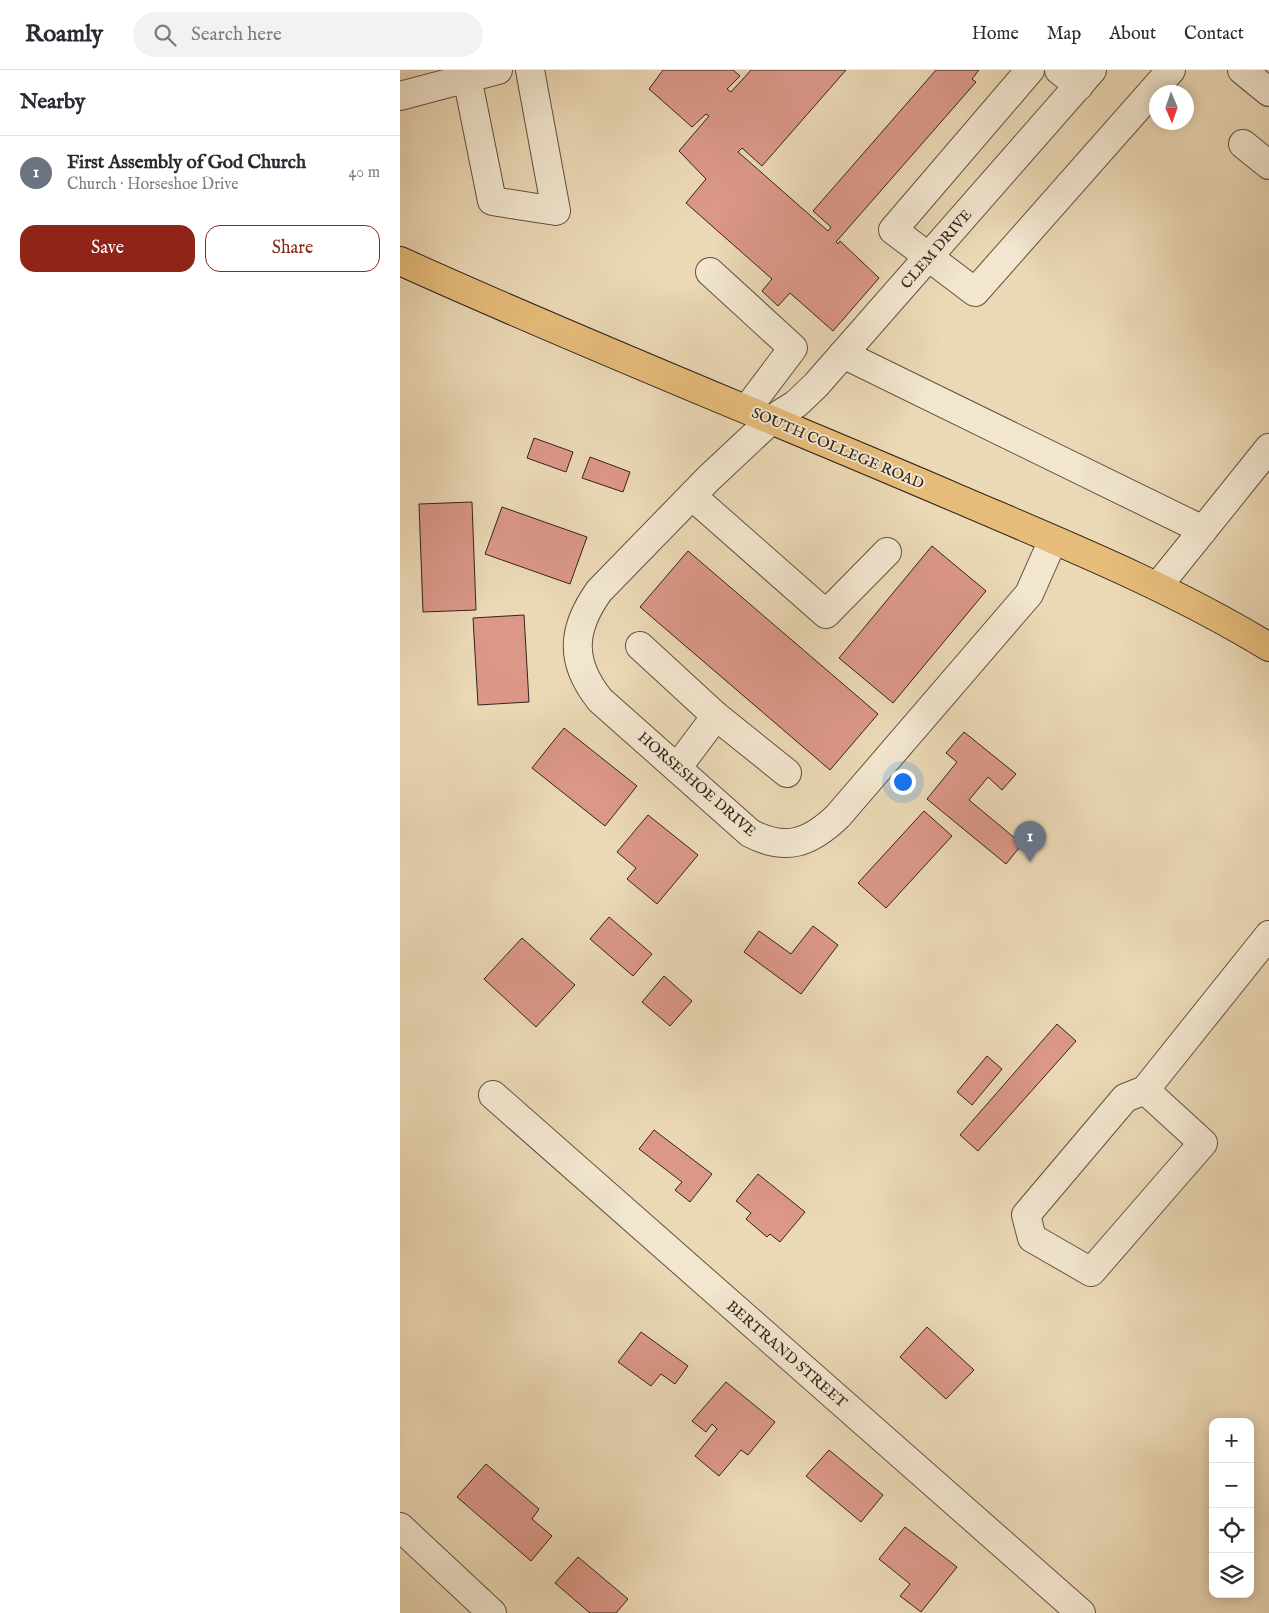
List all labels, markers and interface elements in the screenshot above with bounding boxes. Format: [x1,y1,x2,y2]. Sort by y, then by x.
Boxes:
search box [133,12,483,57]
text: Roamly [25,19,103,50]
icon: search [151,21,179,49]
text: Search here [191,23,282,47]
text: Home [972,23,1019,46]
text: Map [1047,23,1081,46]
text: About [1109,23,1156,46]
text: Contact [1184,23,1244,46]
north arrow [1149,85,1194,130]
text: Nearby [20,89,85,116]
text: First Assembly of God Church [67,151,306,175]
text: 1 [33,163,39,183]
text: 40 m [348,163,380,183]
text: Church · Horseshoe Drive [67,175,239,195]
street label: CLEM DRIVE [897,206,976,293]
button: Save [20,225,195,272]
button: Share [205,225,380,272]
street label: SOUTH COLLEGE ROAD [749,403,927,493]
street label: HORSESHOE DRIVE [634,728,760,841]
your location [890,769,916,795]
pin: 1 [1014,821,1046,862]
street label: BERTRAND STREET [722,1297,851,1412]
map controls [1209,1418,1254,1598]
button: + [1209,1418,1254,1463]
button: − [1209,1463,1254,1508]
button: locate [1209,1508,1254,1553]
button: layers [1209,1553,1254,1598]

